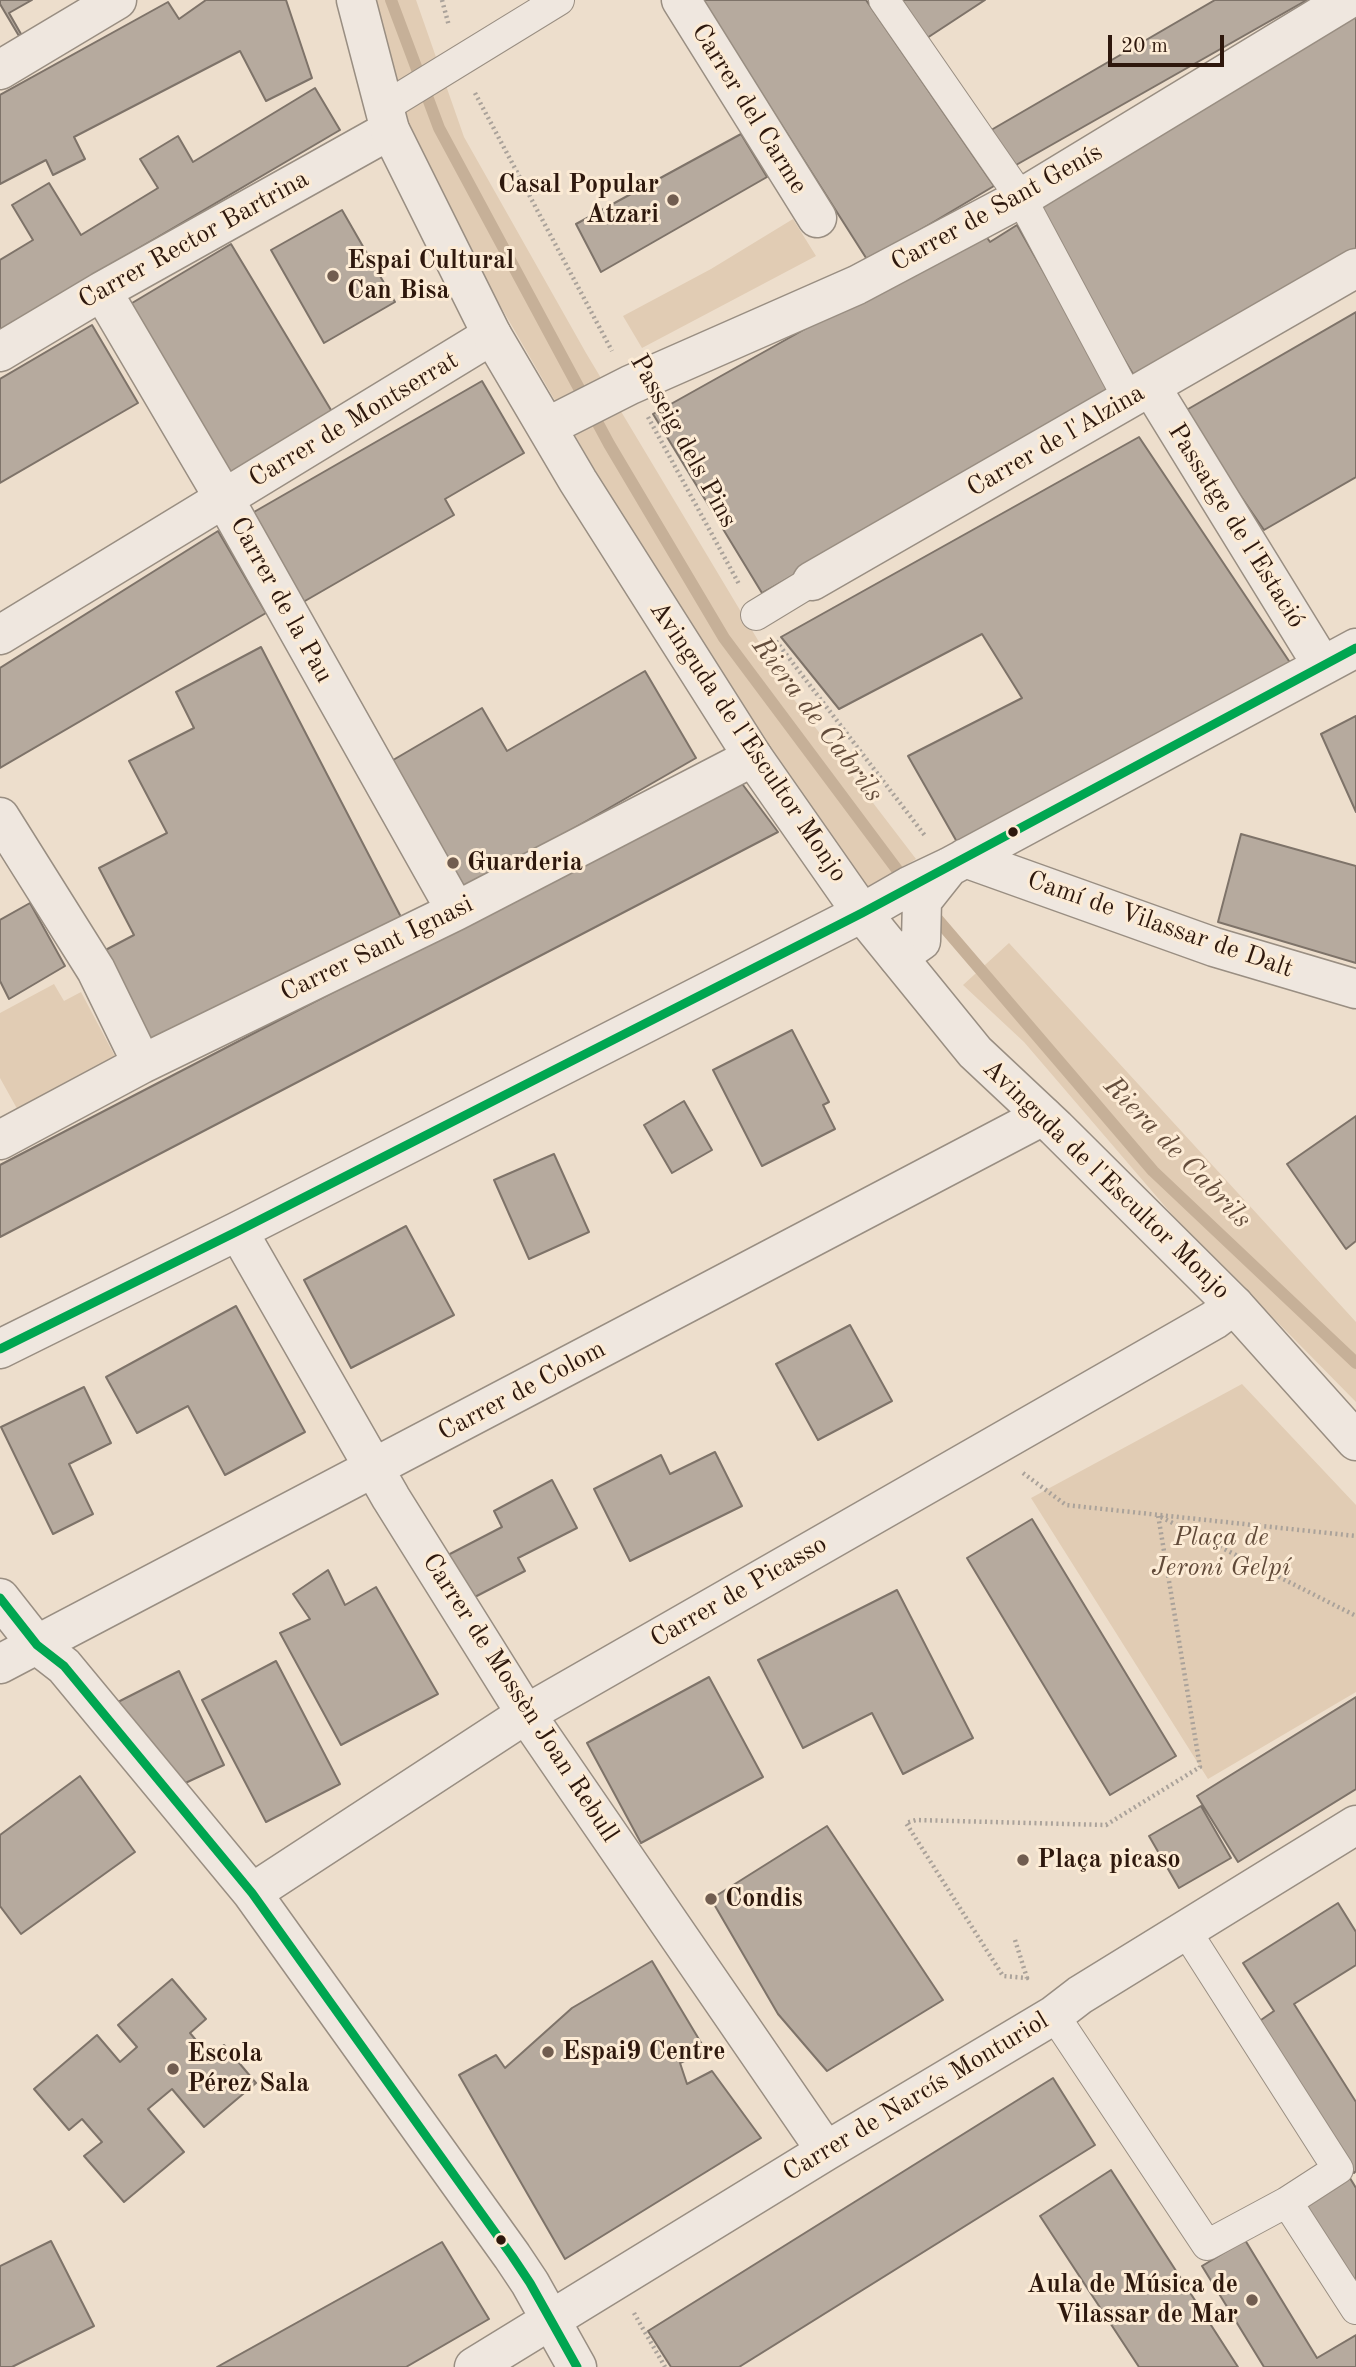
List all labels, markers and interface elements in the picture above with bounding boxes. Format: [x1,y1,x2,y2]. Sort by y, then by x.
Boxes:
street label: Carrer del Carme [684,18,814,200]
scale bar [1111,21,1226,65]
text: 20 m [1121,36,1168,57]
street label: Carrer de Sant Genís [886,137,1108,279]
street label: Carrer Rector Bartrina [73,164,315,316]
place label: Casal Popular Atzari [498,169,659,230]
marker: Casal Popular Atzari [665,192,681,208]
place label: Espai Cultural Can Bisa [347,245,514,306]
marker: Espai Cultural Can Bisa [325,268,341,284]
street label: Carrer de Montserrat [244,345,464,495]
street label: Passeig dels Pins [622,349,744,533]
street label: Carrer de l'Alzina [962,378,1150,504]
street label: Passatge de l'Estació [1160,418,1312,634]
street label: Carrer de la Pau [223,512,339,688]
street label: Avinguda de l'Escultor Monjo [642,596,854,888]
water label: Riera de Cabrils [744,631,890,809]
unlabelled marker [1006,825,1020,839]
place label: Guarderia [467,847,583,879]
marker: Guarderia [445,855,461,871]
street label: Camí de Vilassar de Dalt [1023,865,1297,985]
street label: Carrer Sant Ignasi [276,889,478,1009]
street label: Avinguda de l'Escultor Monjo [976,1053,1236,1307]
water label: Riera de Cabrils [1096,1070,1258,1236]
street label: Carrer de Colom [433,1334,611,1448]
park label: Plaça de Jeroni Gelpí [1152,1522,1290,1584]
street label: Carrer de Picasso [645,1529,833,1655]
street label: Carrer de Mossèn Joan Rebull [415,1548,625,1848]
place label: Plaça picaso [1037,1844,1181,1876]
marker: Plaça picaso [1015,1852,1031,1868]
place label: Condis [725,1883,803,1915]
marker: Condis [703,1891,719,1907]
street label: Carrer de Narcís Monturiol [778,2005,1054,2189]
place label: Espai9 Centre [562,2036,725,2068]
place label: Escola Pérez Sala [187,2038,310,2100]
marker: Espai9 Centre [540,2044,556,2060]
marker: Escola Pérez Sala [165,2061,181,2077]
unlabelled marker [494,2233,508,2247]
place label: Aula de Música de Vilassar de Mar [1027,2269,1238,2330]
marker: Aula de Música de Vilassar de Mar [1244,2292,1260,2308]

